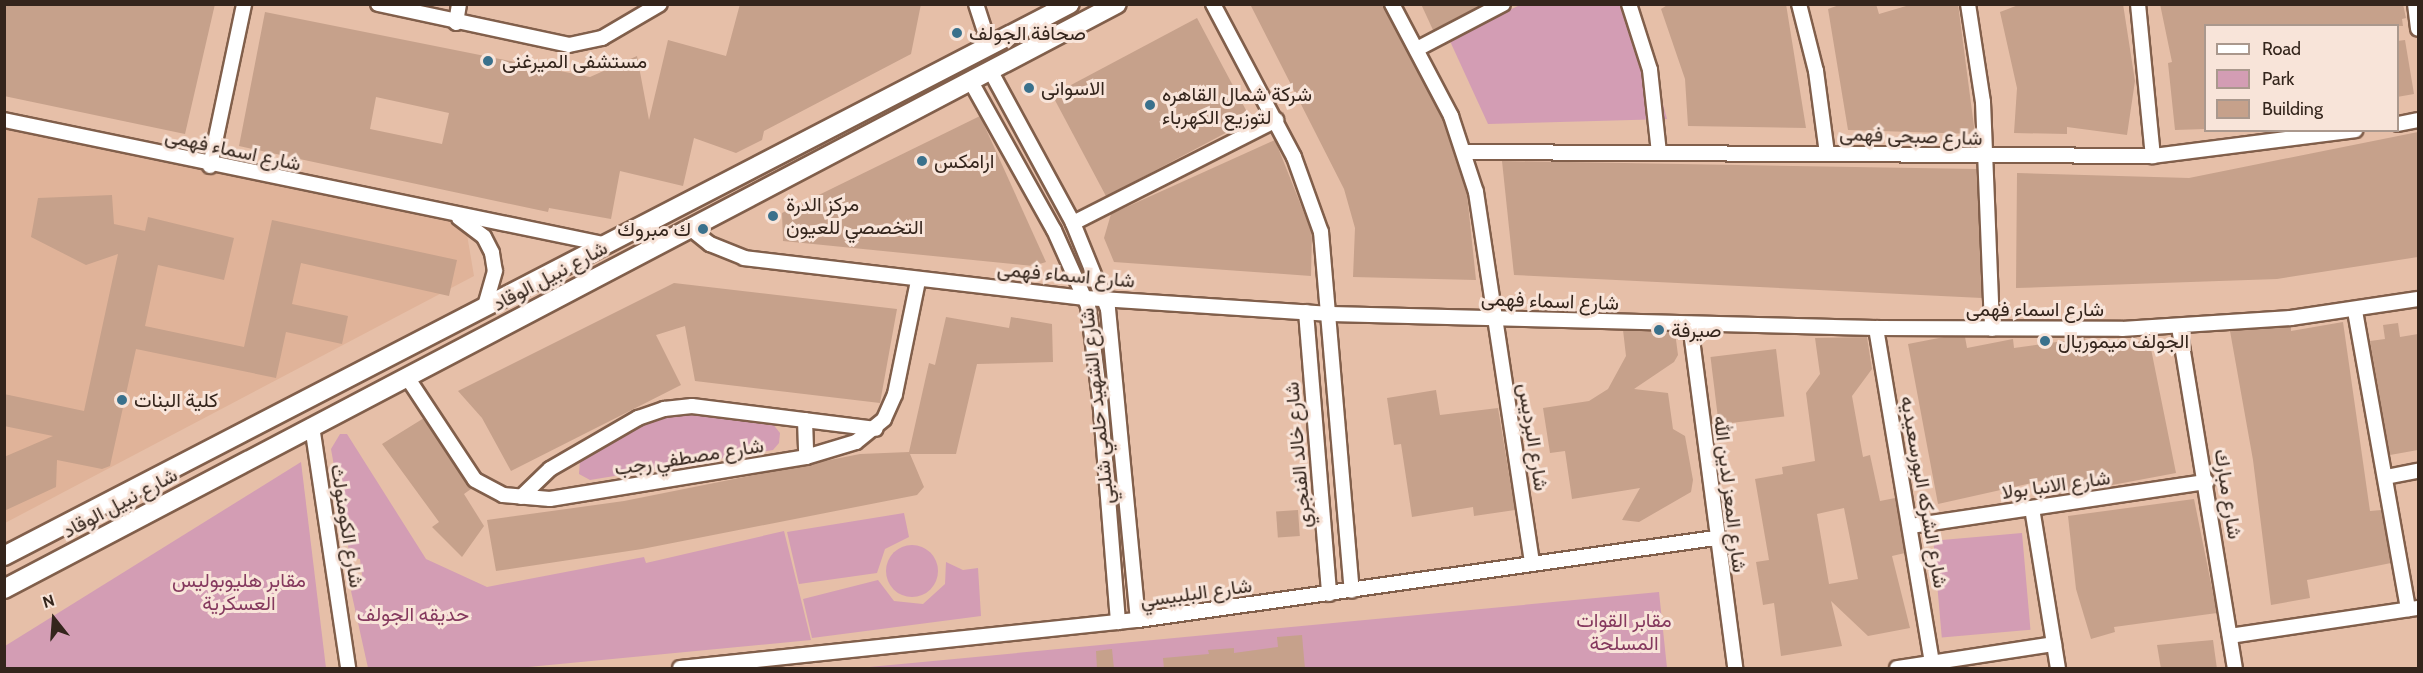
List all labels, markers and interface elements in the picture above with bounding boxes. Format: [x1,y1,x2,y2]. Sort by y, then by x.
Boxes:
place label: صحافة الجولف [969,21,1086,45]
legend [2204,24,2399,132]
marker: صحافة الجولف [950,26,964,40]
text: Road [2262,38,2301,60]
place label: مستشفى الميرغنى [502,49,647,73]
marker: مستشفى الميرغنى [479,52,497,70]
text: Park [2262,68,2294,90]
place label: الاسوانى [1041,76,1105,100]
marker: الاسوانى [1022,81,1036,95]
place label: شركة شمال القاهره لتوزيع الكهرباء [1162,82,1312,129]
marker: شركة شمال القاهره لتوزيع الكهرباء [1143,98,1157,112]
text: Building [2262,98,2323,120]
street label: شارع صبحى فهمى [1839,122,1983,150]
street label: شارع اسماء فهمى [163,124,303,176]
place label: ارامكس [934,149,994,173]
marker: ارامكس [915,154,929,168]
place label: مركز الدرة التخصصي للعيون [786,192,923,239]
marker: مركز الدرة التخصصي للعيون [764,207,782,225]
place label: ك مبروك [617,217,691,241]
marker: ك مبروك [696,222,710,236]
street label: شارع نبيل الوقاد [489,236,611,316]
street label: شارع اسماء فهمى [996,257,1136,293]
street label: شارع اسماء فهمى [1480,287,1620,315]
street label: شارع اسماء فهمى [1966,297,2104,321]
street label: شارع الشهيد حلمي شلبي [1075,307,1119,505]
place label: صيرفة [1671,318,1722,342]
marker: صيرفة [1652,323,1666,337]
place label: الجولف ميموريال [2058,329,2189,353]
marker: الجولف ميموريال [2036,332,2054,350]
street label: شارع خالد الفنجري [1280,381,1316,529]
street label: شارع البرديس [1513,381,1553,493]
place label: كلية البنات [134,388,218,412]
marker: كلية البنات [115,393,129,407]
street label: شارع الشركه البورسعيديه [1895,394,1953,590]
street label: شارع المعز لدين الله [1708,414,1752,574]
street label: شارع مصطفي رجب [613,433,765,481]
street label: شارع مبارك [2209,447,2247,541]
street label: شارع الكومنولث [325,462,369,590]
street label: شارع نبيل الوقاد [59,463,181,543]
street label: شارع الانبا بولا [2000,466,2112,504]
park label: مقابر هليوبوليس العسكرية [172,568,306,615]
street label: شارع البلبيسي [1139,573,1253,613]
north arrow [24,589,84,649]
text: N [40,591,57,612]
park label: حديقه الجولف [357,602,469,626]
park label: مقابر القوات المسلحة [1576,608,1672,655]

